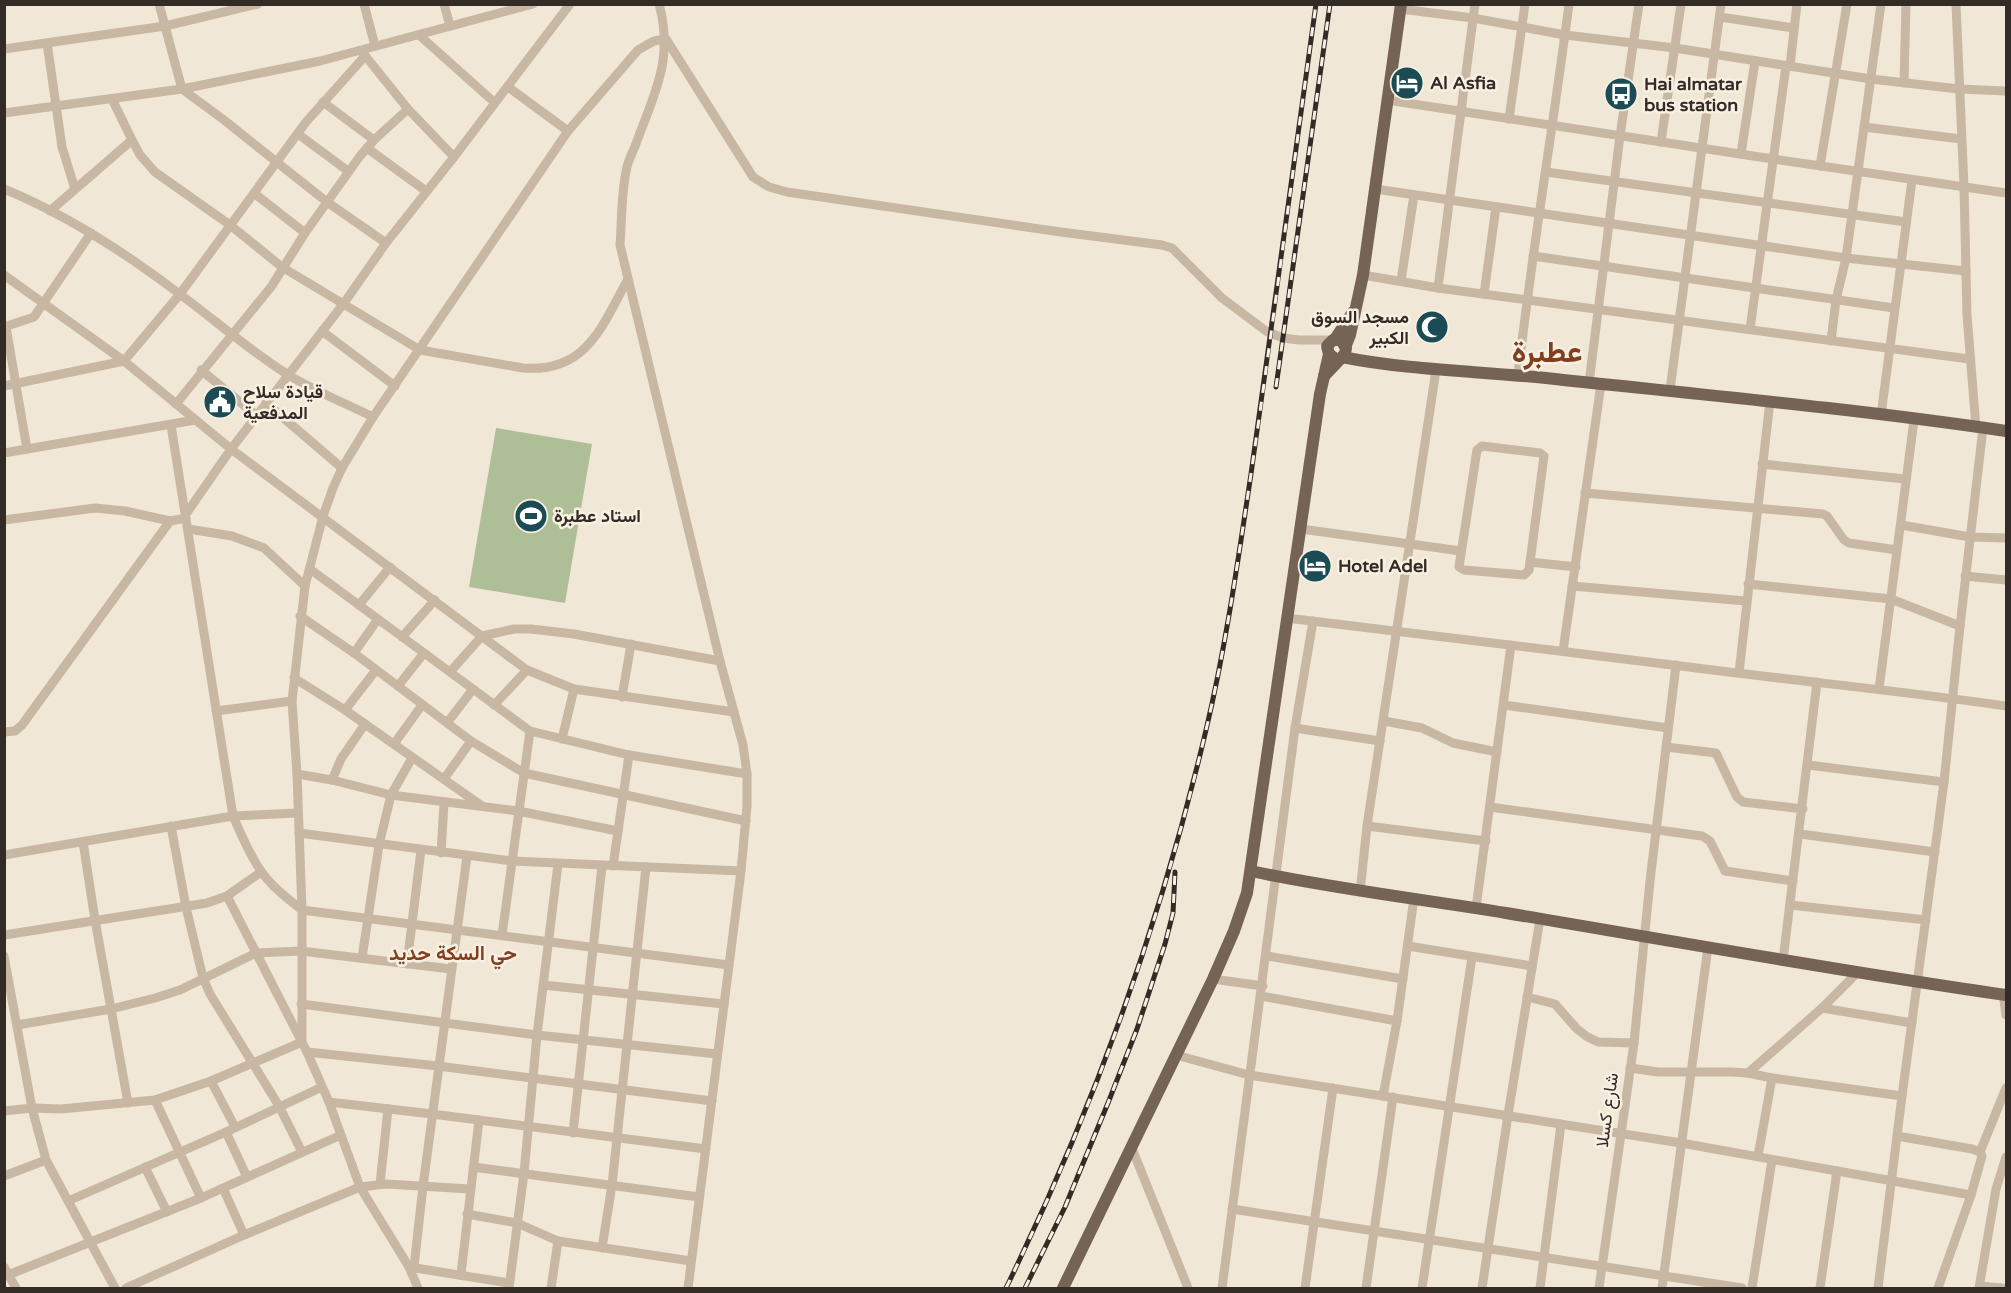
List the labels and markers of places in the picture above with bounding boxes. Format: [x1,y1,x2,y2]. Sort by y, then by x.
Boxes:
hotel icon: Al Asfia [1389,65,1425,101]
place label: Al Asfia [1430,72,1496,94]
place label: Hai almatar bus station [1644,73,1743,116]
bus stop icon: Hai almatar bus station [1603,76,1639,112]
place label: مسجد السوق الكبير [1311,306,1409,349]
mosque icon: مسجد السوق الكبير [1414,309,1450,345]
place label: قيادة سلاح المدفعية [243,381,323,424]
public building icon: قيادة سلاح المدفعية [202,384,238,420]
sports icon: استاد عطبرة [513,498,549,534]
place label: استاد عطبرة [554,505,641,527]
hotel icon: Hotel Adel [1297,548,1333,584]
place label: Hotel Adel [1338,555,1428,577]

